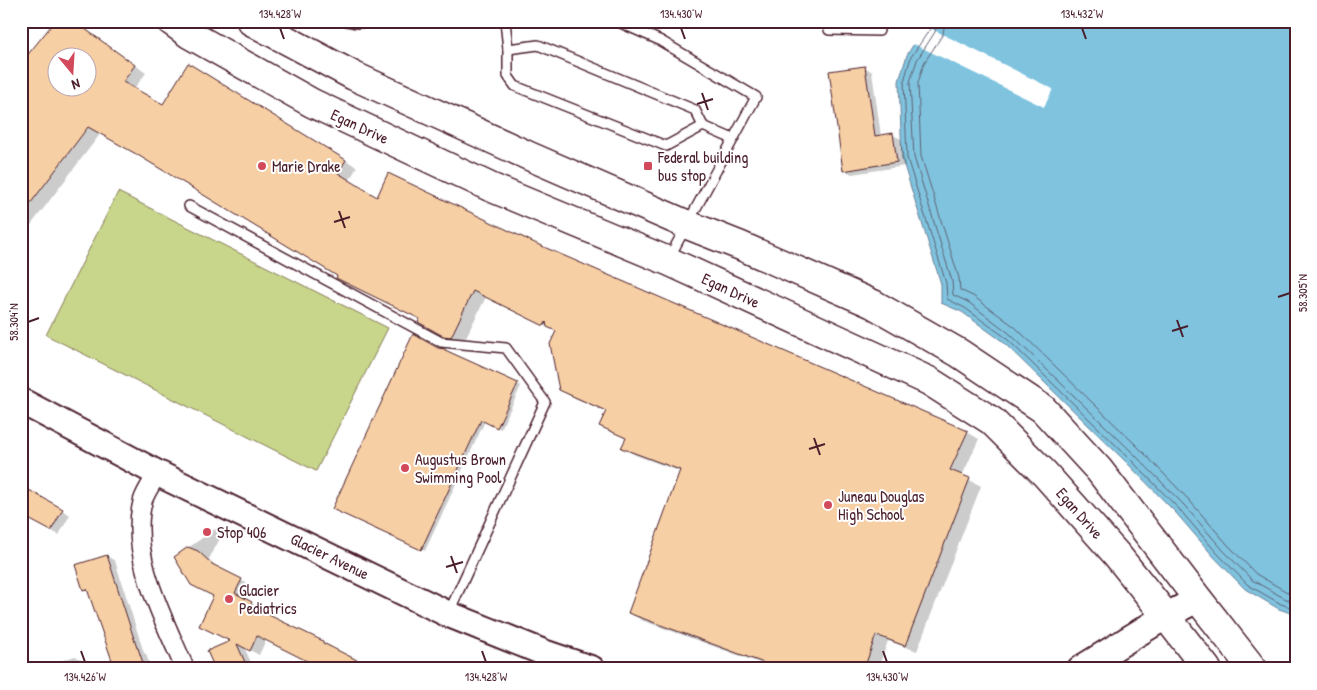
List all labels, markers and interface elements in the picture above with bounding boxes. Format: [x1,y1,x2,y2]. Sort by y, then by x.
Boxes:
text: 134.428°W [259,5,302,22]
text: 134.430°W [660,5,703,22]
text: 134.432°W [1061,5,1104,22]
north arrow [48,48,98,98]
text: N [69,75,83,95]
street label: Egan Drive [327,103,393,149]
place label: Federal building bus stop [657,146,748,186]
place label: Marie Drake [272,155,341,177]
marker: Marie Drake [256,160,268,172]
marker: Federal building bus stop [642,160,654,172]
street label: Egan Drive [698,267,764,313]
text: 58.305°N [1294,274,1311,312]
text: 58.304°N [5,303,22,341]
place label: Augustus Brown Swimming Pool [415,448,506,488]
marker: Augustus Brown Swimming Pool [399,462,411,474]
street label: Egan Drive [1052,483,1109,544]
place label: Juneau Douglas High School [838,485,925,525]
marker: Juneau Douglas High School [822,499,834,511]
place label: Stop 406 [217,521,266,543]
marker: Stop 406 [201,526,213,538]
street label: Glacier Avenue [287,528,373,585]
place label: Glacier Pediatrics [239,579,297,619]
marker: Glacier Pediatrics [223,593,235,605]
text: 134.426°W [64,668,107,685]
text: 134.428°W [465,668,508,685]
text: 134.430°W [866,668,909,685]

